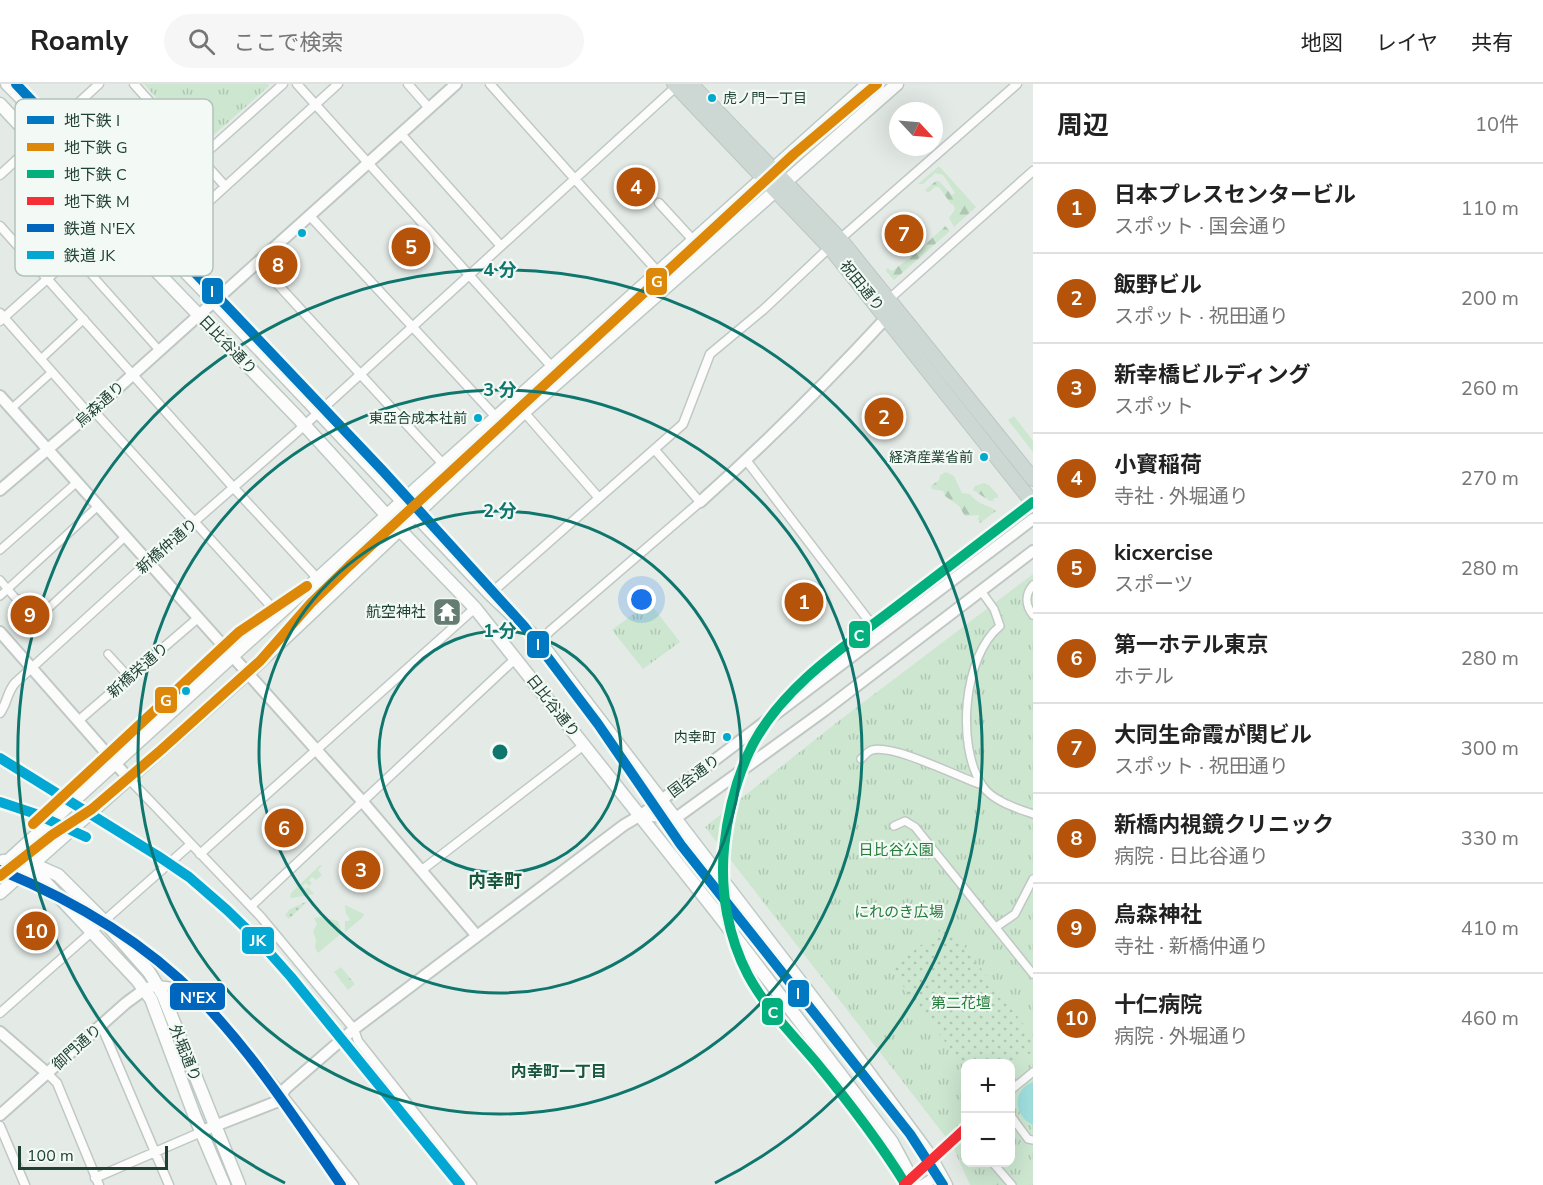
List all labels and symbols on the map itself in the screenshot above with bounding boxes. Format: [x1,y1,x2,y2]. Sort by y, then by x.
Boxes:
place label: 虎ノ門一丁目 [723,89,807,108]
marker: 虎ノ門一丁目 [706,92,718,104]
legend [15,99,213,276]
north arrow [889,102,943,156]
text: 地下鉄 I [64,110,120,132]
text: 地下鉄 G [64,137,128,159]
text: 地下鉄 C [64,164,127,186]
pin: 4 [616,164,656,210]
text: 地下鉄 M [64,191,130,213]
pin: 7 [884,212,924,256]
text: 鉄道 N'EX [64,218,136,240]
pin: 5 [392,224,430,270]
unlabelled marker [296,227,308,239]
pin: 8 [258,242,298,288]
text: 鉄道 JK [64,245,116,267]
street label: 祝田通り [835,256,889,316]
text: 4 分 [483,258,517,282]
line badge: G [645,267,668,296]
text: G [651,271,663,293]
line badge: I [201,277,224,305]
text: I [210,281,214,303]
street label: 日比谷通り [195,311,261,379]
street label: 烏森通り [71,376,129,432]
text: 3 分 [483,378,517,402]
pin: 2 [864,394,904,440]
place label: 東亞合成本社前 [369,409,467,428]
marker: 東亞合成本社前 [472,412,484,424]
place label: 経済産業省前 [889,448,973,467]
marker: 経済産業省前 [978,451,990,463]
text: 2 分 [483,499,517,523]
street label: 新橋仲通り [132,514,202,578]
pin: 1 [784,580,824,624]
your location [627,585,656,614]
pin: 9 [10,592,50,638]
temple icon: 航空神社 [431,596,463,628]
place label: 航空神社 [366,602,426,622]
text: 1 分 [483,619,517,643]
line badge: C [848,620,871,649]
text: C [854,625,865,647]
line badge: I [526,630,550,659]
text: I [536,634,540,656]
street label: 新橋栄通り [103,638,173,702]
street label: 日比谷通り [522,670,584,742]
unlabelled marker [180,685,192,697]
line badge: G [154,686,178,714]
text: G [160,690,172,712]
place label: 内幸町 [674,728,716,747]
marker: 内幸町 [721,731,733,743]
centre of rings [490,742,510,762]
street label: 国会通り [664,750,724,802]
pin: 6 [264,806,304,850]
park label: 日比谷公園 [858,840,934,860]
pin: 3 [342,848,380,892]
district label: 内幸町 [468,869,522,893]
park label: にれのき広場 [854,902,944,922]
pin: 10 [16,908,56,954]
line badge: JK [241,926,275,955]
text: JK [249,930,268,952]
line badge: I [787,979,810,1008]
line badge: N'EX [169,982,226,1011]
text: I [796,983,800,1005]
text: N'EX [180,987,216,1009]
park label: 第二花壇 [931,993,991,1013]
line badge: C [761,997,784,1026]
text: C [768,1002,779,1024]
street label: 御門通り [48,1019,106,1075]
street label: 外堀通り [164,1021,206,1085]
district label: 内幸町一丁目 [511,1061,607,1083]
scale bar [18,1143,168,1170]

